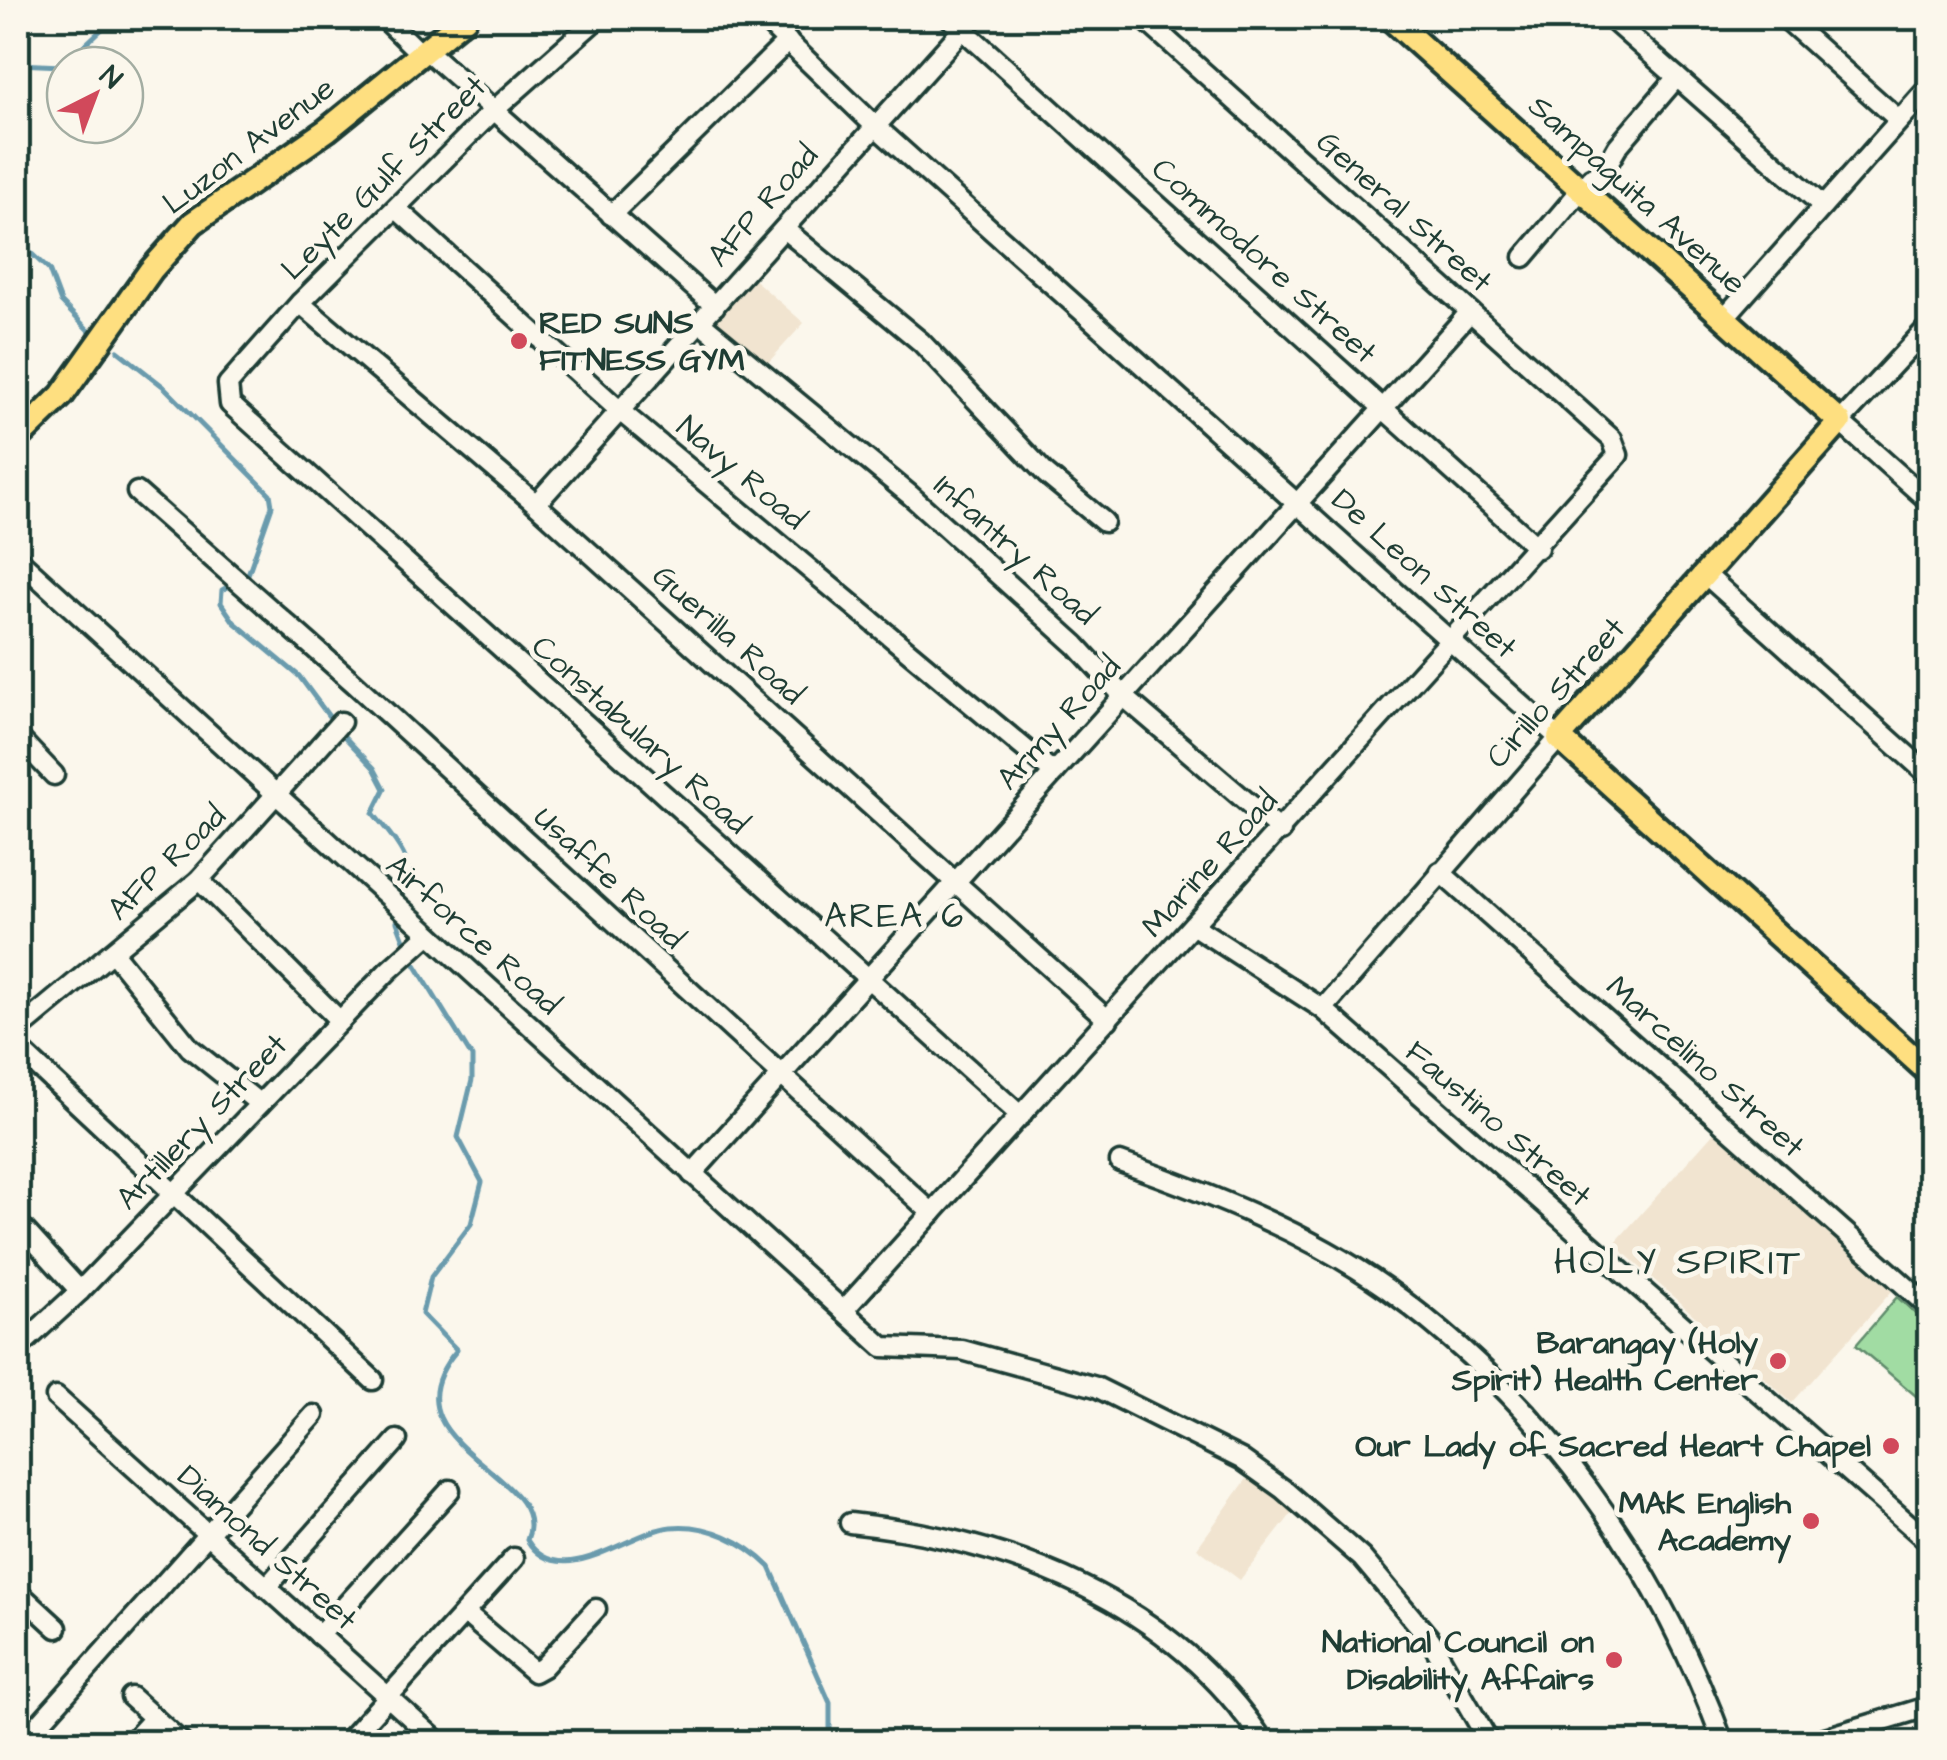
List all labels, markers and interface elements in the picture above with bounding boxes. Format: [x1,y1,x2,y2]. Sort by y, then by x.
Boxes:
north arrow [45,45,145,145]
text: N [91,57,131,98]
street label: Leyte Gulf Street [271,65,497,291]
street label: Luzon Avenue [154,66,344,226]
street label: Sampaguita Avenue [1518,85,1756,305]
street label: General Street [1306,121,1502,303]
street label: AFP Road [697,135,829,277]
street label: Commodore Street [1141,147,1387,375]
place label: RED SUNS FITNESS GYM [539,301,745,383]
marker: RED SUNS FITNESS GYM [508,330,530,352]
street label: Navy Road [666,405,816,541]
street label: Infantry Road [923,464,1107,636]
street label: De Leon Street [1321,478,1527,670]
street label: Guerilla Road [642,554,814,716]
street label: Cirillo Street [1476,607,1636,779]
street label: Constabulary Road [521,625,759,845]
street label: Army Road [986,646,1132,800]
street label: Marine Road [1131,780,1289,948]
street label: AFP Road [98,795,236,931]
street label: Usaffe Road [523,796,695,960]
street label: Airforce Road [376,844,570,1026]
district label: AREA 6 [824,892,966,941]
street label: Marcelino Street [1596,966,1814,1169]
street label: Artillery Street [106,1024,298,1220]
street label: Faustino Street [1395,1030,1601,1218]
district label: HOLY SPIRIT [1554,1237,1802,1289]
place label: Barangay (Holy Spirit) Health Center [1451,1321,1758,1403]
marker: Barangay (Holy Spirit) Health Center [1767,1350,1789,1372]
place label: Our Lady of Sacred Heart Chapel [1355,1424,1871,1470]
marker: Our Lady of Sacred Heart Chapel [1880,1435,1902,1457]
street label: Diamond Street [167,1455,367,1641]
place label: MAK English Academy [1619,1481,1792,1564]
marker: MAK English Academy [1800,1510,1822,1532]
place label: National Council on Disability Affairs [1322,1620,1594,1703]
marker: National Council on Disability Affairs [1603,1649,1625,1671]

